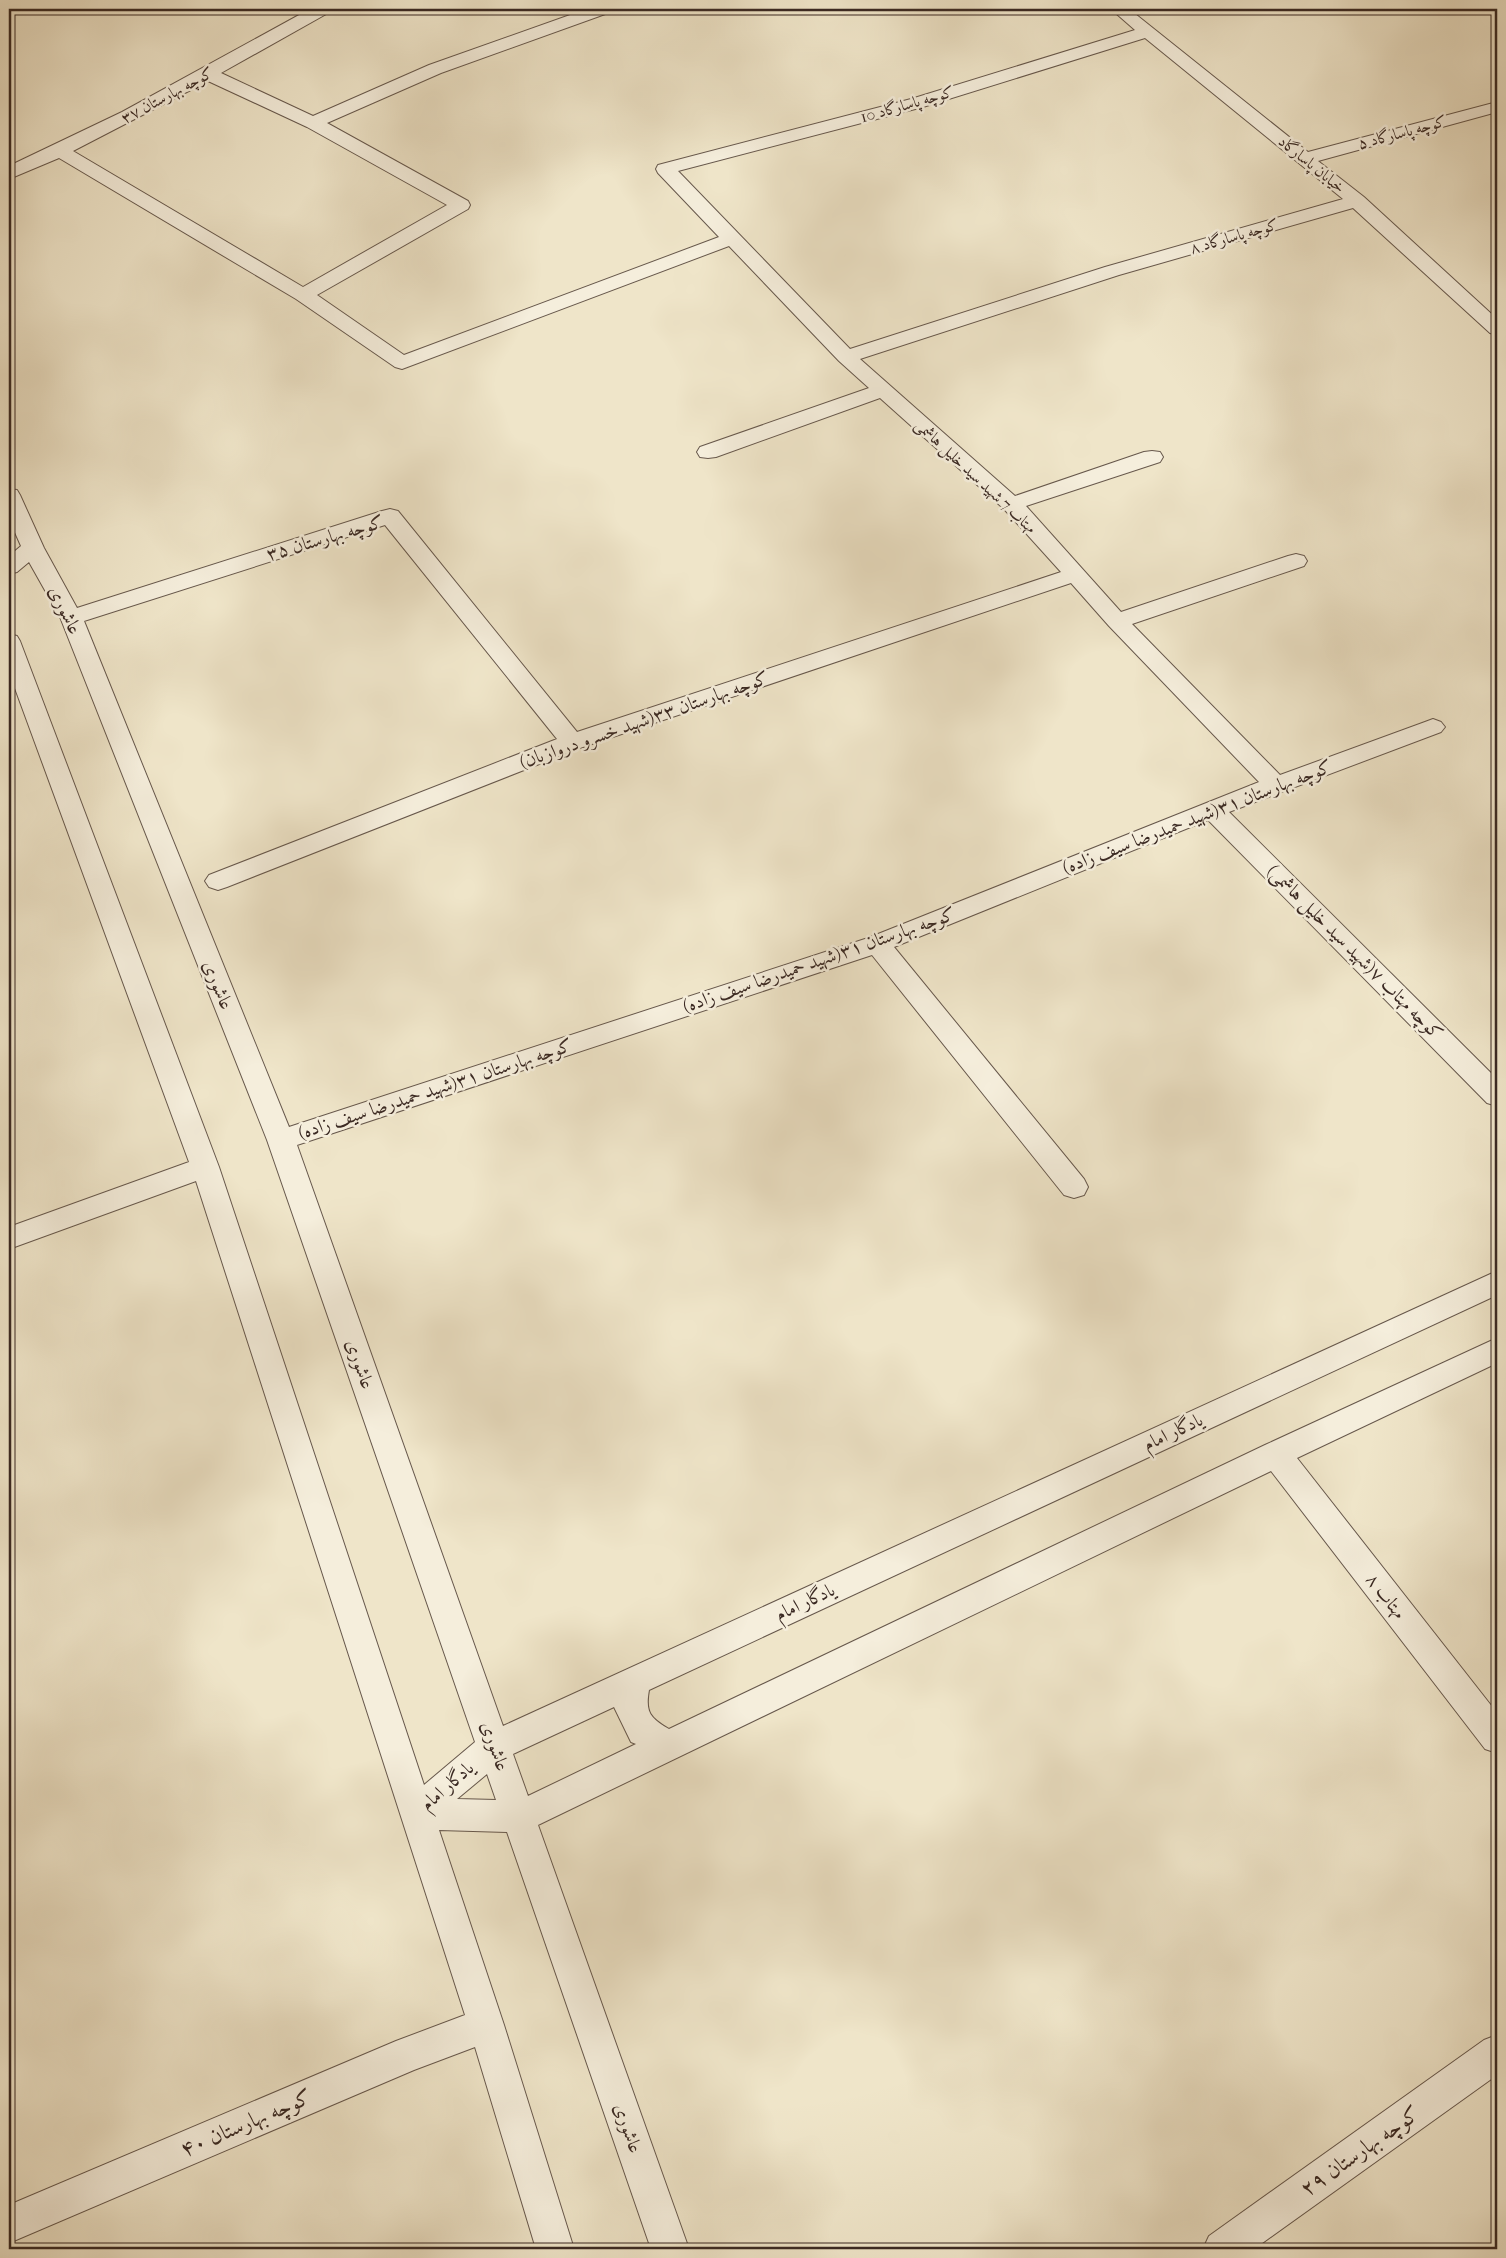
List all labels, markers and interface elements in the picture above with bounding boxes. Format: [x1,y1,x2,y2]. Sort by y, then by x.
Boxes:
street label: کوچه بهارستان ۳۷ [118,63,217,129]
street label: کوچه پاسارگاد 10 [858,82,956,128]
street label: کوچه پاسارگاد ۵ [1356,111,1449,155]
street label: خیابان پاسارگاد [1274,131,1349,198]
street label: کوچه پاسارگاد ۸ [1188,214,1281,260]
street label: مهتاب 7 شهید سید خلیل هاشمی [910,415,1041,539]
street label: کوچه بهارستان ۳۵ [264,511,387,567]
street label: عاشوری [43,582,86,638]
street label: کوچه بهارستان ۳۳(شهید خسرو دروازبان) [517,667,772,775]
street label: کوچه بهارستان ۳۱(شهید حمیدرضا سیف زاده) [1059,755,1336,881]
street label: کوچه مهتاب ۷(شهید سید خلیل هاشمی) [1261,860,1447,1046]
street label: کوچه بهارستان ۳۱(شهید حمیدرضا سیف زاده) [680,903,959,1019]
street label: عاشوری [197,957,238,1013]
street label: کوچه بهارستان ۳۱(شهید حمیدرضا سیف زاده) [295,1034,575,1146]
street label: عاشوری [340,1336,379,1392]
street label: یادگار امام [1139,1407,1210,1460]
street label: مهتاب ۸ [1361,1569,1411,1624]
street label: یادگار امام [771,1577,842,1630]
street label: عاشوری [475,1718,514,1774]
street label: یادگار امام [415,1755,483,1819]
street label: کوچه بهارستان ۴۰ [177,2084,316,2164]
street label: عاشوری [608,2100,647,2156]
street label: کوچه بهارستان ۲۹ [1295,2100,1426,2203]

